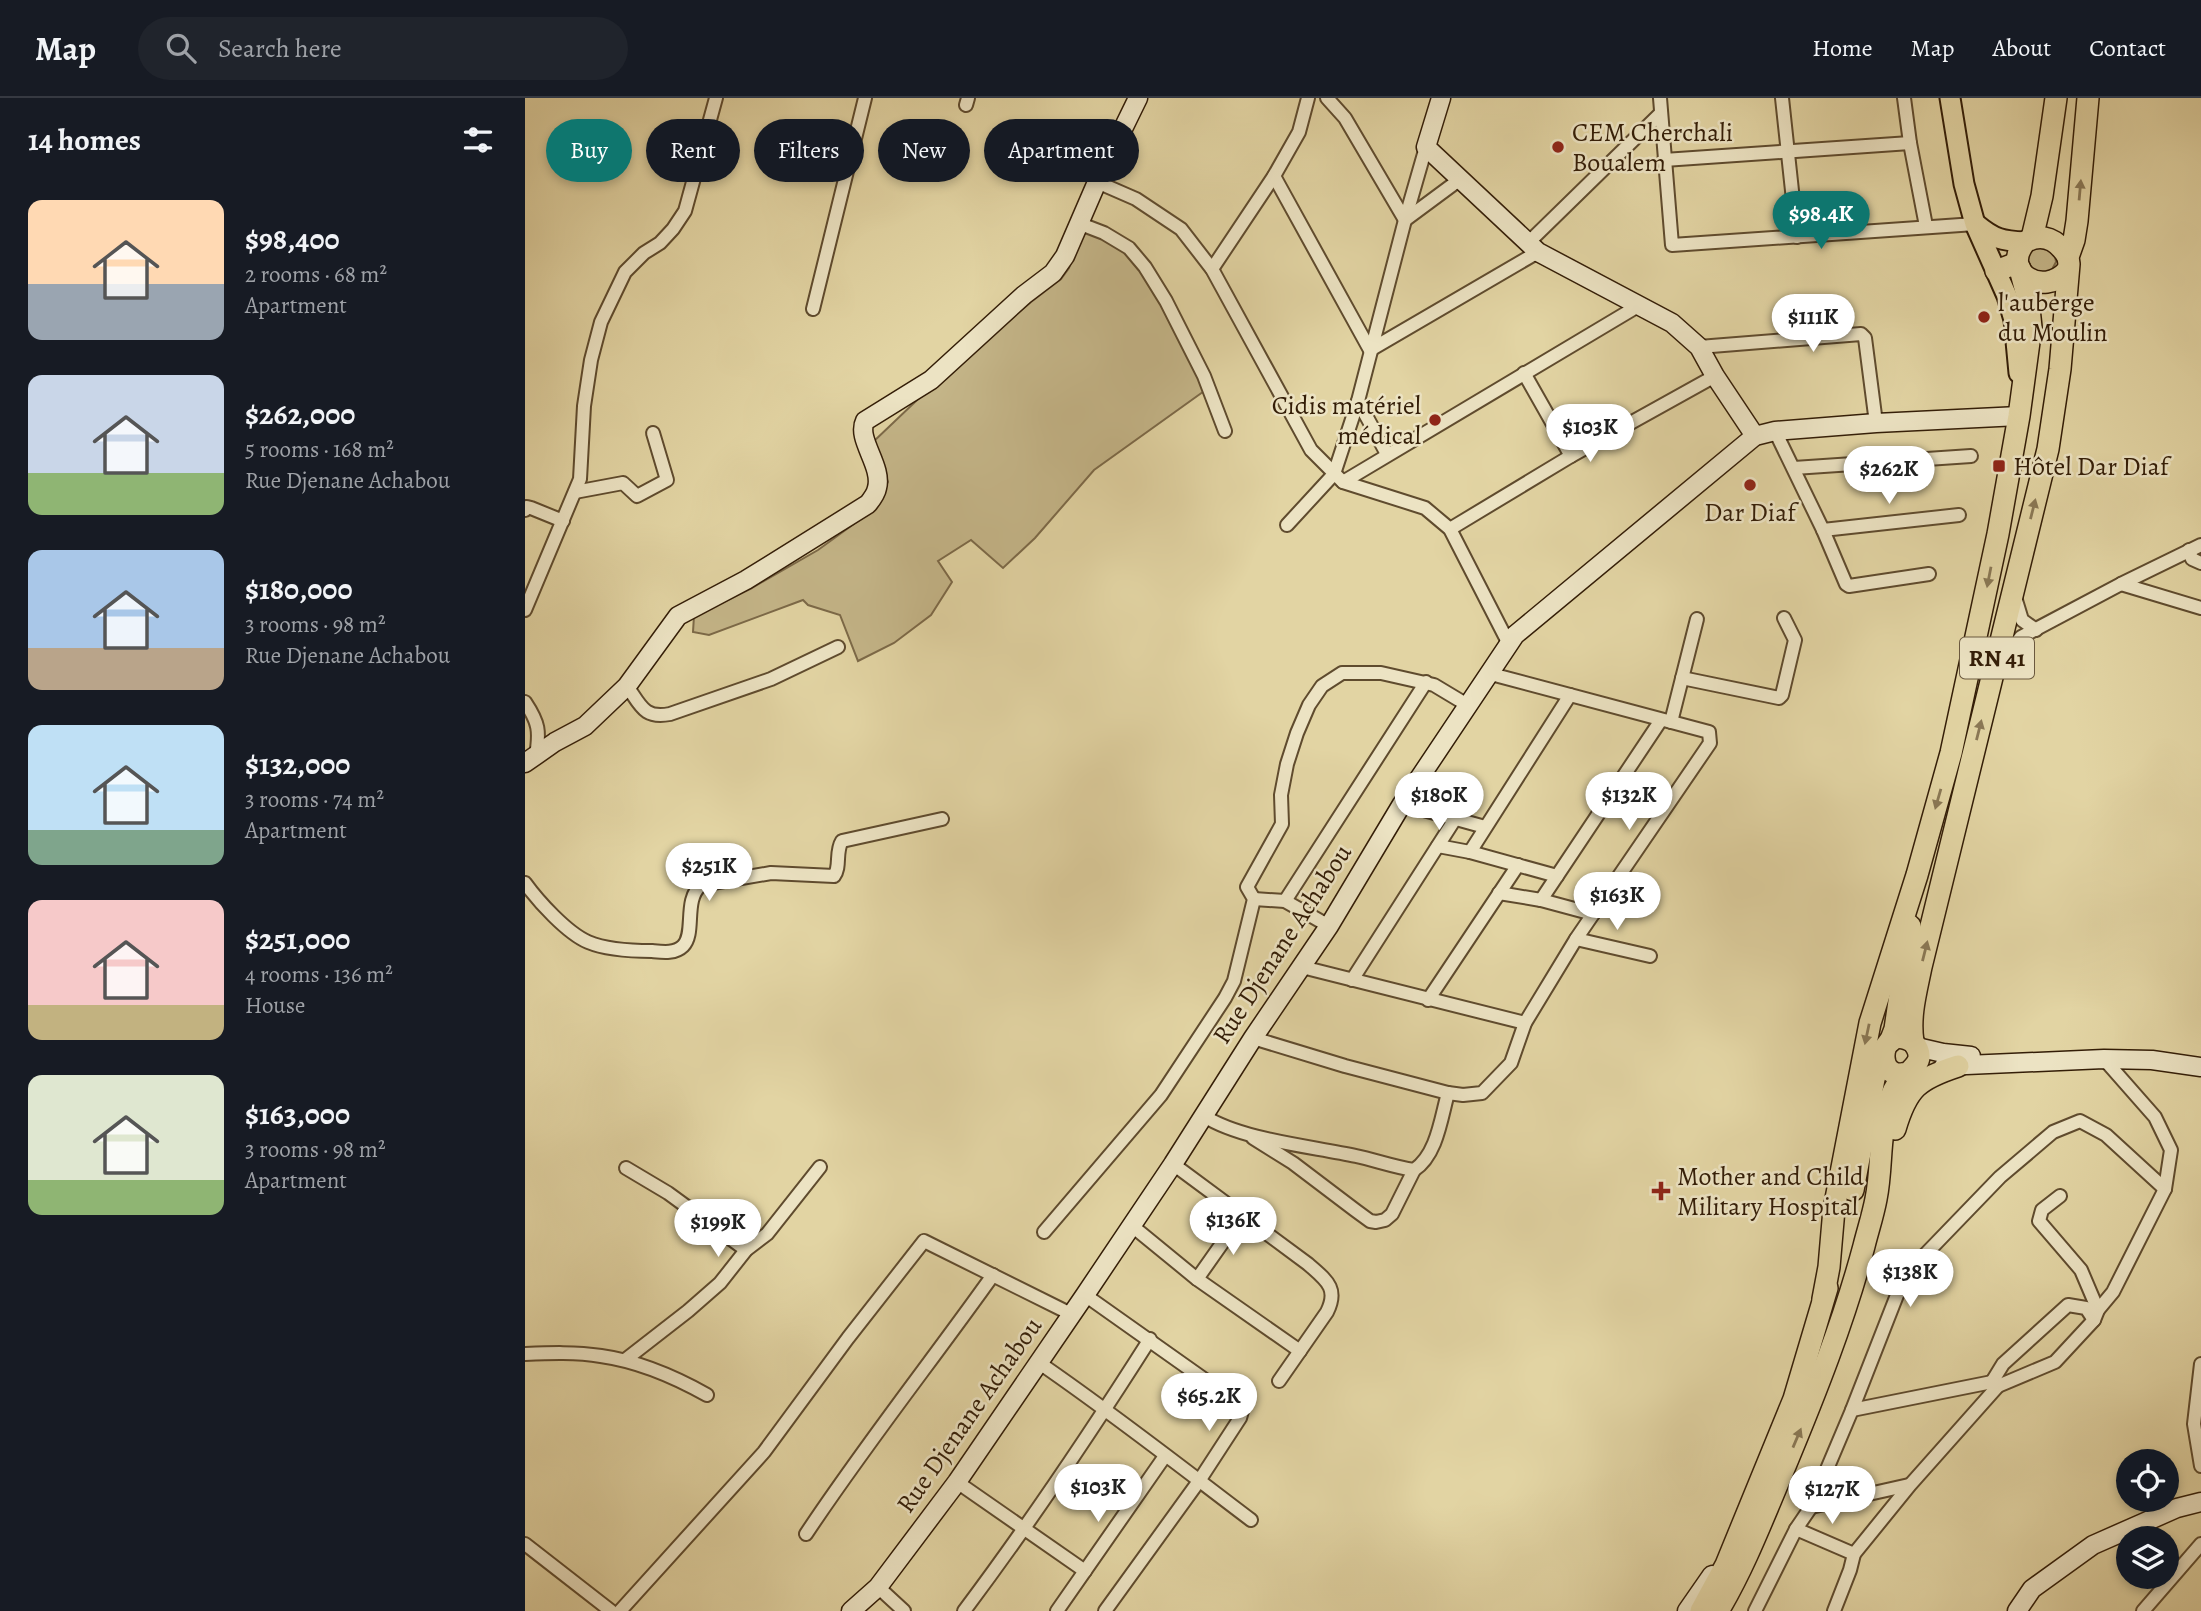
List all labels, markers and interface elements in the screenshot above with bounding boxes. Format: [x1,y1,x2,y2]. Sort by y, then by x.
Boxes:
search box [138,17,628,80]
text: Map [35,26,96,71]
icon: search [162,29,200,67]
text: Search here [218,31,342,66]
text: Home [1812,32,1873,64]
text: Map [1911,32,1955,64]
text: About [1993,32,2051,64]
text: Contact [2089,32,2166,64]
place label: CEM Cherchali Boualem [1572,115,1733,180]
chip: Buy [546,119,632,182]
chip: Rent [646,119,740,182]
chip: Filters [754,119,864,182]
chip: New [878,119,970,182]
chip: Apartment [984,119,1139,182]
text: 14 homes [28,120,141,160]
icon: filters [459,121,497,159]
marker: CEM Cherchali Boualem [1550,139,1566,155]
one-way arrow [2075,179,2086,201]
pin: $98.4K [1764,192,1878,251]
text: $98.4K [1789,198,1853,229]
text: $98,400 [245,219,340,259]
icon: home [84,228,168,312]
text: 2 rooms · 68 m² [245,259,387,290]
place label: l'auberge du Moulin [1998,285,2108,350]
text: Apartment [245,290,347,321]
pin: $111K [1764,294,1862,354]
text: $111K [1788,301,1838,332]
marker: l'auberge du Moulin [1976,309,1992,325]
place label: Cidis matériel médical [1272,388,1421,453]
text: $262,000 [245,394,355,434]
icon: home [84,403,168,487]
pin: $103K [1541,404,1639,464]
text: $103K [1562,411,1618,442]
marker: Cidis matériel médical [1427,412,1443,428]
text: 5 rooms · 168 m² [245,434,394,465]
pin: $262K [1840,446,1938,506]
place label: Hôtel Dar Diaf [2013,449,2172,484]
text: $262K [1860,453,1918,484]
marker: Hôtel Dar Diaf [1991,458,2007,474]
text: Rue Djenane Achabou [245,465,450,496]
marker: Dar Diaf [1742,477,1758,493]
place label: Dar Diaf [1704,495,1799,530]
one-way arrow [2028,498,2039,520]
one-way arrow [1984,566,1995,588]
text: $180,000 [245,569,353,609]
icon: home [84,578,168,662]
text: 3 rooms · 98 m² [245,609,386,640]
road number: RN 41 [1960,638,2034,678]
text: Rue Djenane Achabou [245,640,450,671]
one-way arrow [1974,719,1985,741]
text: $132,000 [245,744,350,784]
icon: home [84,753,168,837]
pin: $180K [1390,772,1488,832]
pin: $132K [1580,772,1678,832]
text: $180K [1411,779,1467,810]
text: $132K [1601,779,1657,810]
text: 3 rooms · 74 m² [245,784,384,815]
one-way arrow [1932,788,1943,810]
text: Apartment [245,815,347,846]
street label: Rue Djenane Achabou [1204,836,1360,1051]
pin: $251K [660,844,758,903]
text: $251K [682,850,737,881]
pin: $163K [1568,872,1666,932]
text: $163K [1590,879,1644,910]
text: $251,000 [245,919,350,959]
icon: home [84,928,168,1012]
one-way arrow [1920,940,1931,962]
text: 4 rooms · 136 m² [245,959,393,990]
text: House [245,990,305,1021]
one-way arrow [1862,1023,1873,1045]
text: $163,000 [245,1094,350,1134]
icon: home [84,1103,168,1187]
text: 3 rooms · 98 m² [245,1134,386,1165]
place label: Mother and Child Military Hospital [1677,1159,1864,1224]
text: Apartment [245,1165,347,1196]
marker: Mother and Child Military Hospital [1651,1181,1671,1201]
pin: $136K [1184,1198,1282,1257]
pin: $199K [669,1200,767,1259]
text: $136K [1206,1204,1260,1235]
text: $199K [690,1206,746,1237]
pin: $138K [1861,1250,1959,1309]
text: $138K [1883,1256,1938,1287]
street label: Rue Djenane Achabou [888,1309,1050,1520]
pin: $65.2K [1152,1374,1266,1433]
text: $65.2K [1177,1380,1241,1411]
one-way arrow [1791,1427,1802,1448]
map controls [2116,1449,2179,1589]
button: locate [2116,1449,2179,1512]
pin: $103K [1049,1464,1147,1524]
pin: $127K [1783,1466,1881,1526]
text: $103K [1070,1471,1126,1502]
text: $127K [1805,1473,1860,1504]
button: layers [2116,1526,2179,1589]

